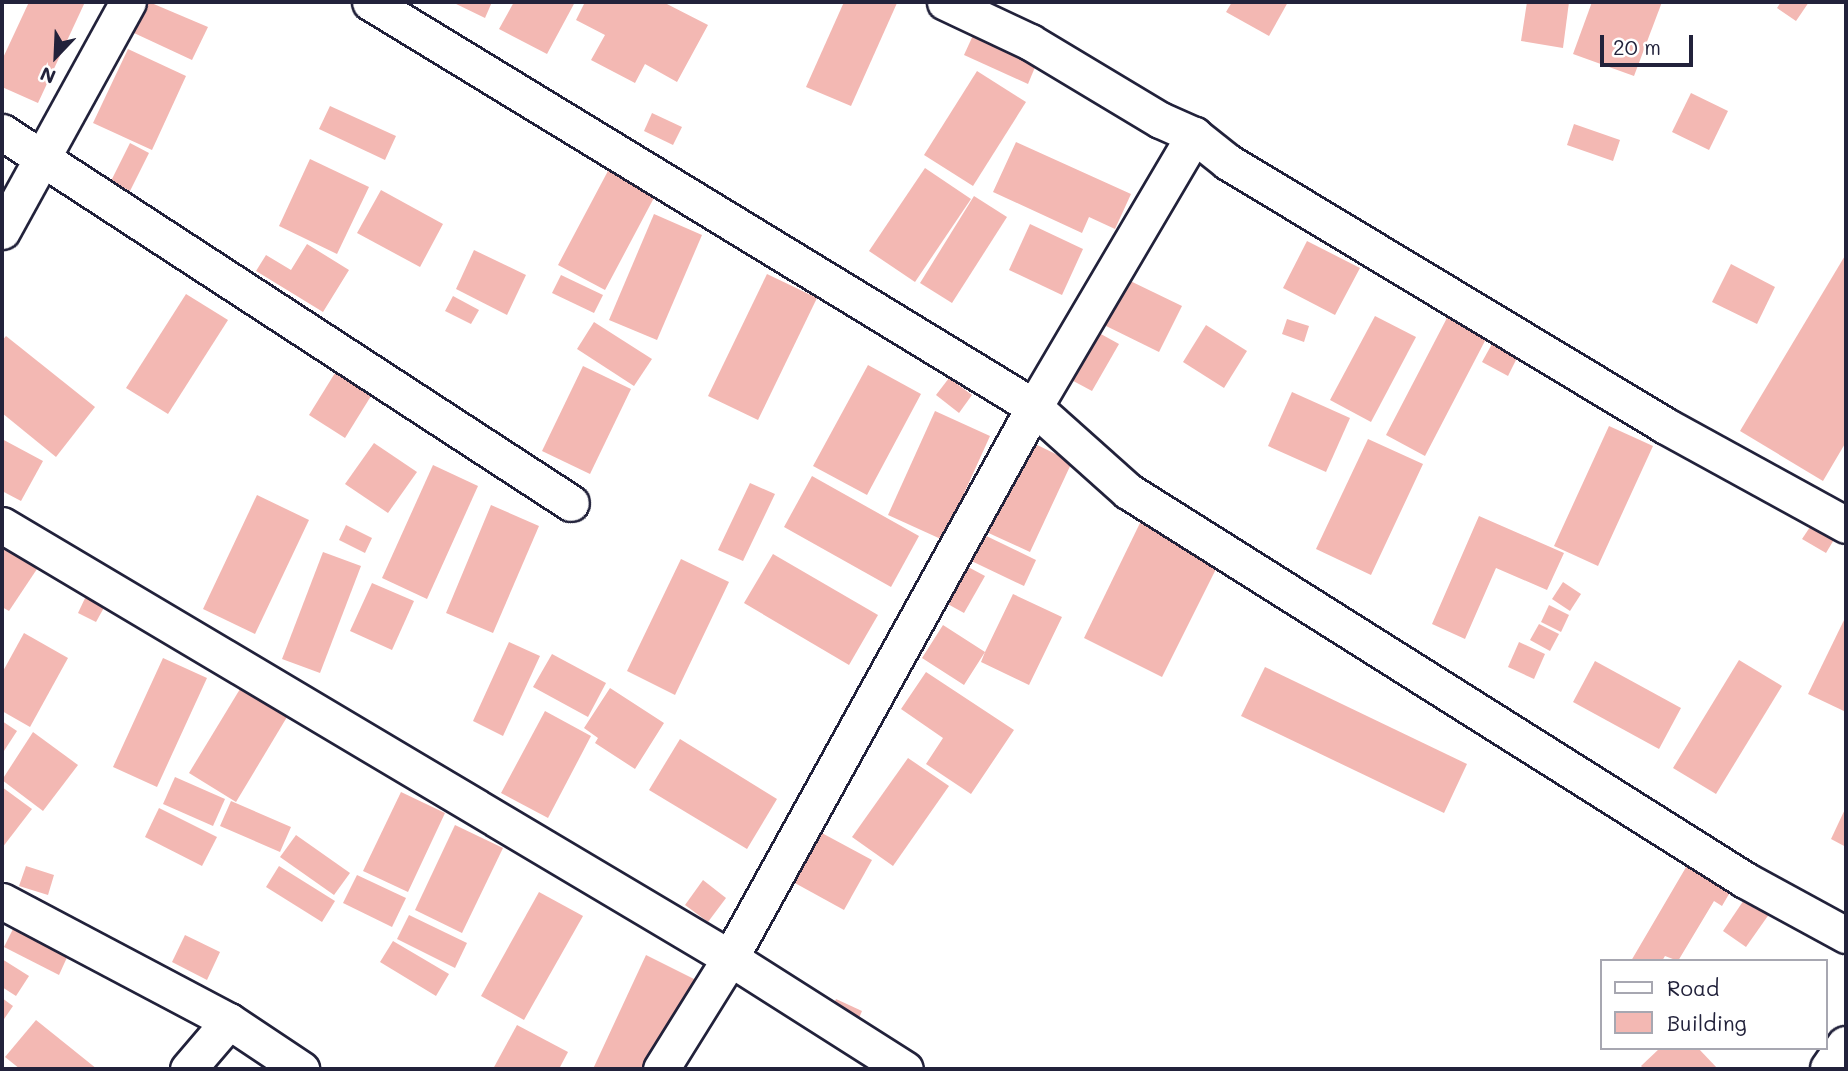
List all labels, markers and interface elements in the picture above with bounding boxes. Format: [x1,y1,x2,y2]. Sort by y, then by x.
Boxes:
north arrow [21,21,91,91]
scale bar [1603,21,1696,65]
text: 20 m [1613,33,1661,60]
text: N [36,61,59,90]
legend [1600,959,1827,1050]
text: Road [1667,974,1719,1001]
text: Building [1667,1009,1747,1036]

